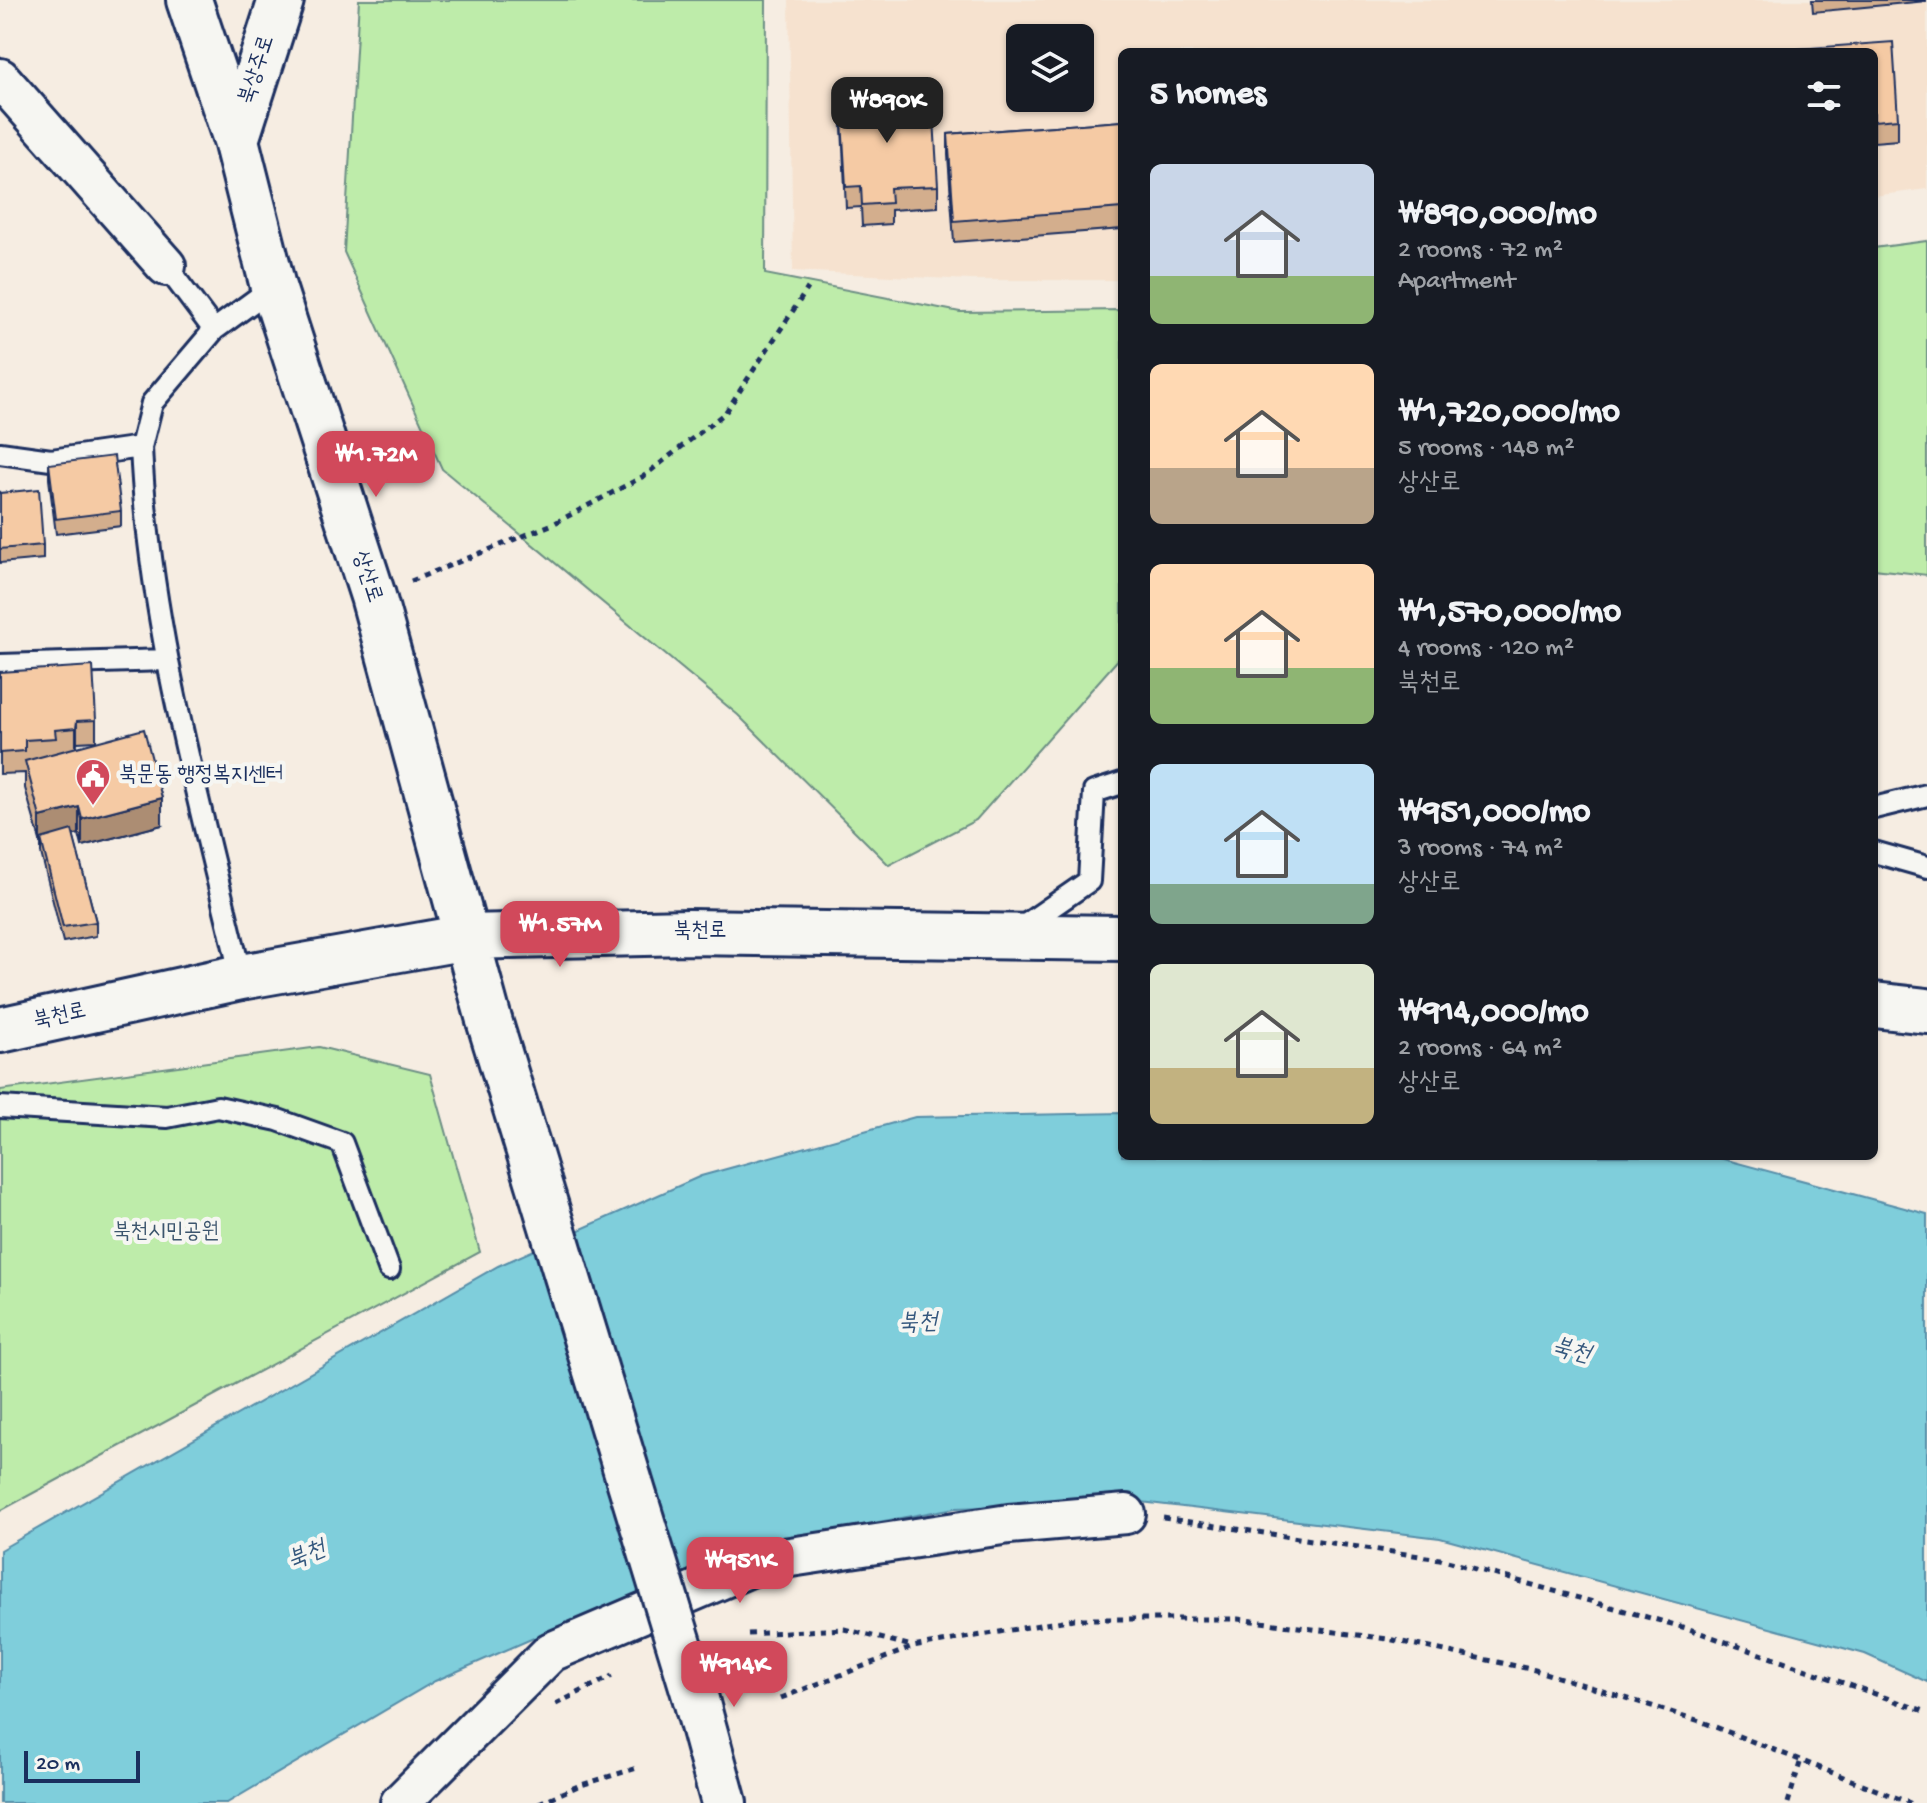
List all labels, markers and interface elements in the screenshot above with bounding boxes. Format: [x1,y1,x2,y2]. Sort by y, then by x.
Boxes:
map controls [1006,24,1094,112]
button: layers [1006,24,1094,112]
street label: 북상주로 [235,32,281,108]
icon: filters [1802,74,1846,118]
text: 5 homes [1150,76,1266,116]
pin: ₩890K [831,77,943,145]
text: ₩890K [849,87,925,118]
icon: home [1214,196,1310,292]
text: ₩890,000/mo [1398,196,1597,236]
text: 2 rooms · 72 m² [1398,236,1563,267]
text: Apartment [1398,267,1515,298]
text: ₩1,720,000/mo [1398,394,1620,434]
icon: home [1214,396,1310,492]
pin: ₩1.72M [311,431,441,499]
text: 5 rooms · 148 m² [1398,434,1575,465]
text: ₩1.72M [335,441,417,472]
text: 상산로 [1398,469,1461,500]
street label: 상산로 [345,548,387,606]
text: ₩1,570,000/mo [1398,594,1621,634]
icon: home [1214,596,1310,692]
text: 4 rooms · 120 m² [1398,634,1574,665]
text: 북천로 [1398,669,1461,700]
public building icon: 북문동 행정복지센터 [74,757,112,807]
place label: 북문동 행정복지센터 [119,763,284,789]
text: ₩951,000/mo [1398,794,1591,834]
icon: home [1214,796,1310,892]
text: 3 rooms · 74 m² [1398,834,1563,865]
text: 상산로 [1398,869,1461,900]
pin: ₩1.57M [495,901,625,969]
text: ₩1.57M [518,911,602,942]
street label: 북천로 [673,919,727,945]
text: ₩914,000/mo [1398,994,1589,1034]
icon: home [1214,996,1310,1092]
street label: 북천로 [31,999,89,1035]
text: 2 rooms · 64 m² [1398,1034,1562,1065]
text: 상산로 [1398,1069,1461,1100]
park label: 북천시민공원 [113,1220,219,1246]
water label: 북천 [898,1309,940,1339]
water label: 북천 [1549,1333,1596,1372]
water label: 북천 [284,1534,333,1577]
pin: ₩951K [684,1537,796,1605]
text: ₩951K [705,1547,775,1578]
pin: ₩914K [678,1641,790,1709]
text: ₩914K [699,1651,769,1682]
scale bar [24,1747,140,1783]
text: 20 m [36,1752,80,1778]

